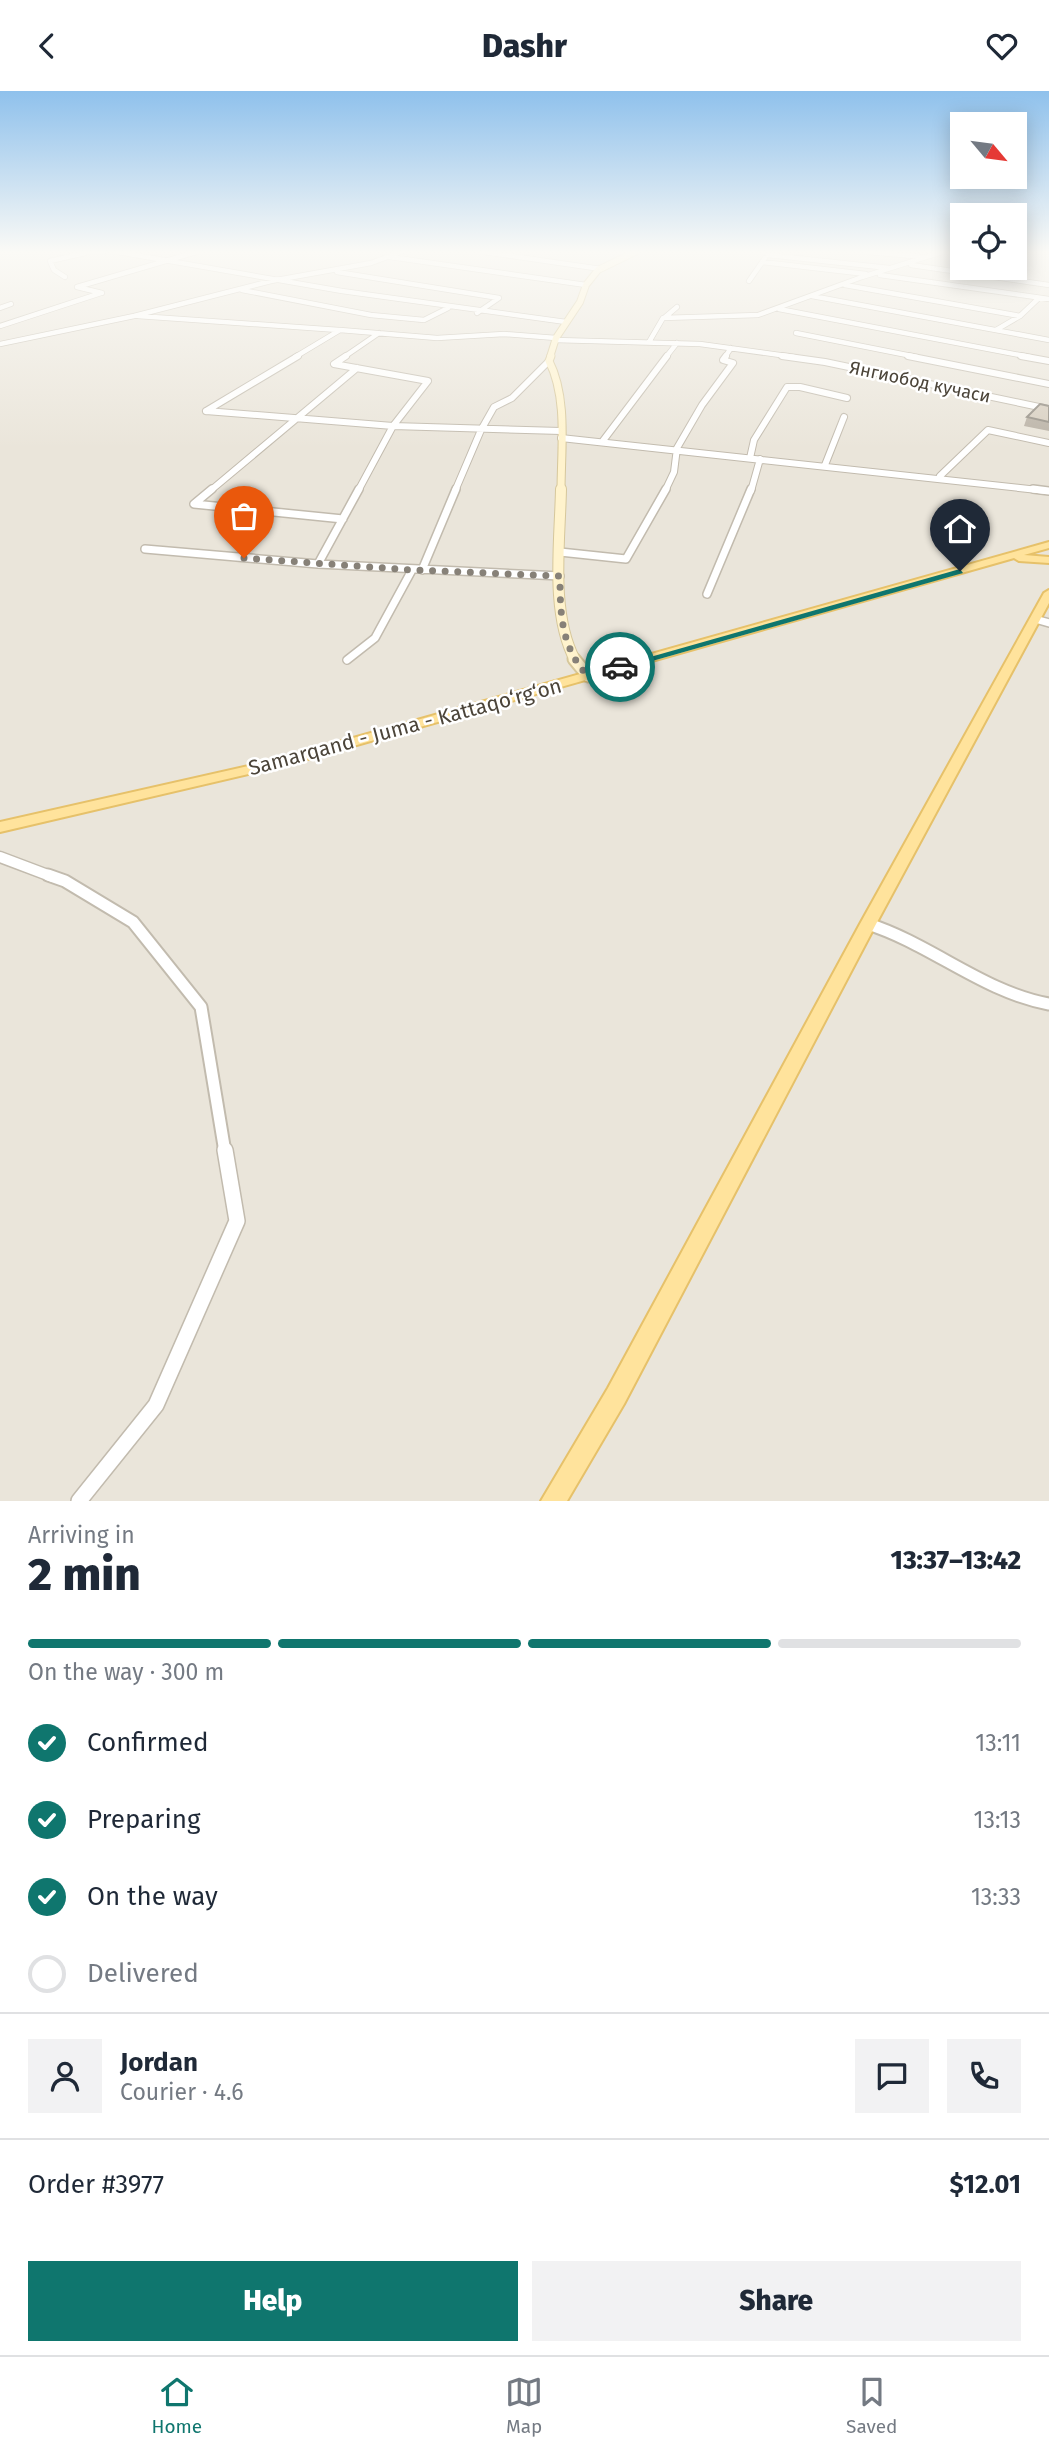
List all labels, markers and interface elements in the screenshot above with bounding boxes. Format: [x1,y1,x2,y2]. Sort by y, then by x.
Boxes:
icon: back [28,27,66,65]
text: Dashr [482,27,567,65]
icon: heart [983,27,1021,65]
north arrow [950,112,1027,189]
map controls [950,112,1027,280]
button: locate [950,203,1027,280]
street label: Янгиобод кучаси [848,356,992,408]
pin [214,486,274,558]
icon: bag [225,497,263,535]
pin [930,499,990,571]
icon: home [941,510,979,548]
courier [585,632,655,702]
icon: car [601,648,639,686]
street label: Samarqand - Juma - Kattaqo‘rg‘on [246,673,564,781]
text: Arriving in [28,1521,135,1549]
text: 13:37–13:42 [891,1545,1021,1576]
text: 2 min [28,1547,141,1602]
text: On the way · 300 m [28,1658,224,1686]
icon: check [28,1724,66,1762]
text: Confirmed [87,1727,208,1758]
text: 13:11 [975,1729,1021,1757]
icon: check [28,1801,66,1839]
text: Preparing [87,1804,200,1835]
text: 13:13 [974,1806,1021,1834]
icon: check [28,1878,66,1916]
text: On the way [87,1881,218,1912]
text: 13:33 [971,1883,1021,1911]
text: Delivered [87,1958,199,1989]
button: person [28,2039,102,2113]
button: chat [855,2039,929,2113]
button: phone [947,2039,1021,2113]
text: Jordan [120,2047,198,2078]
text: Courier · 4.6 [120,2078,244,2106]
text: Order #3977 [28,2169,164,2200]
text: $12.01 [950,2169,1021,2200]
button: Help [28,2261,518,2341]
button: Share [532,2261,1021,2341]
tab: Home [151,2373,202,2438]
tab: Map [505,2373,543,2438]
tab: Saved [846,2373,897,2438]

